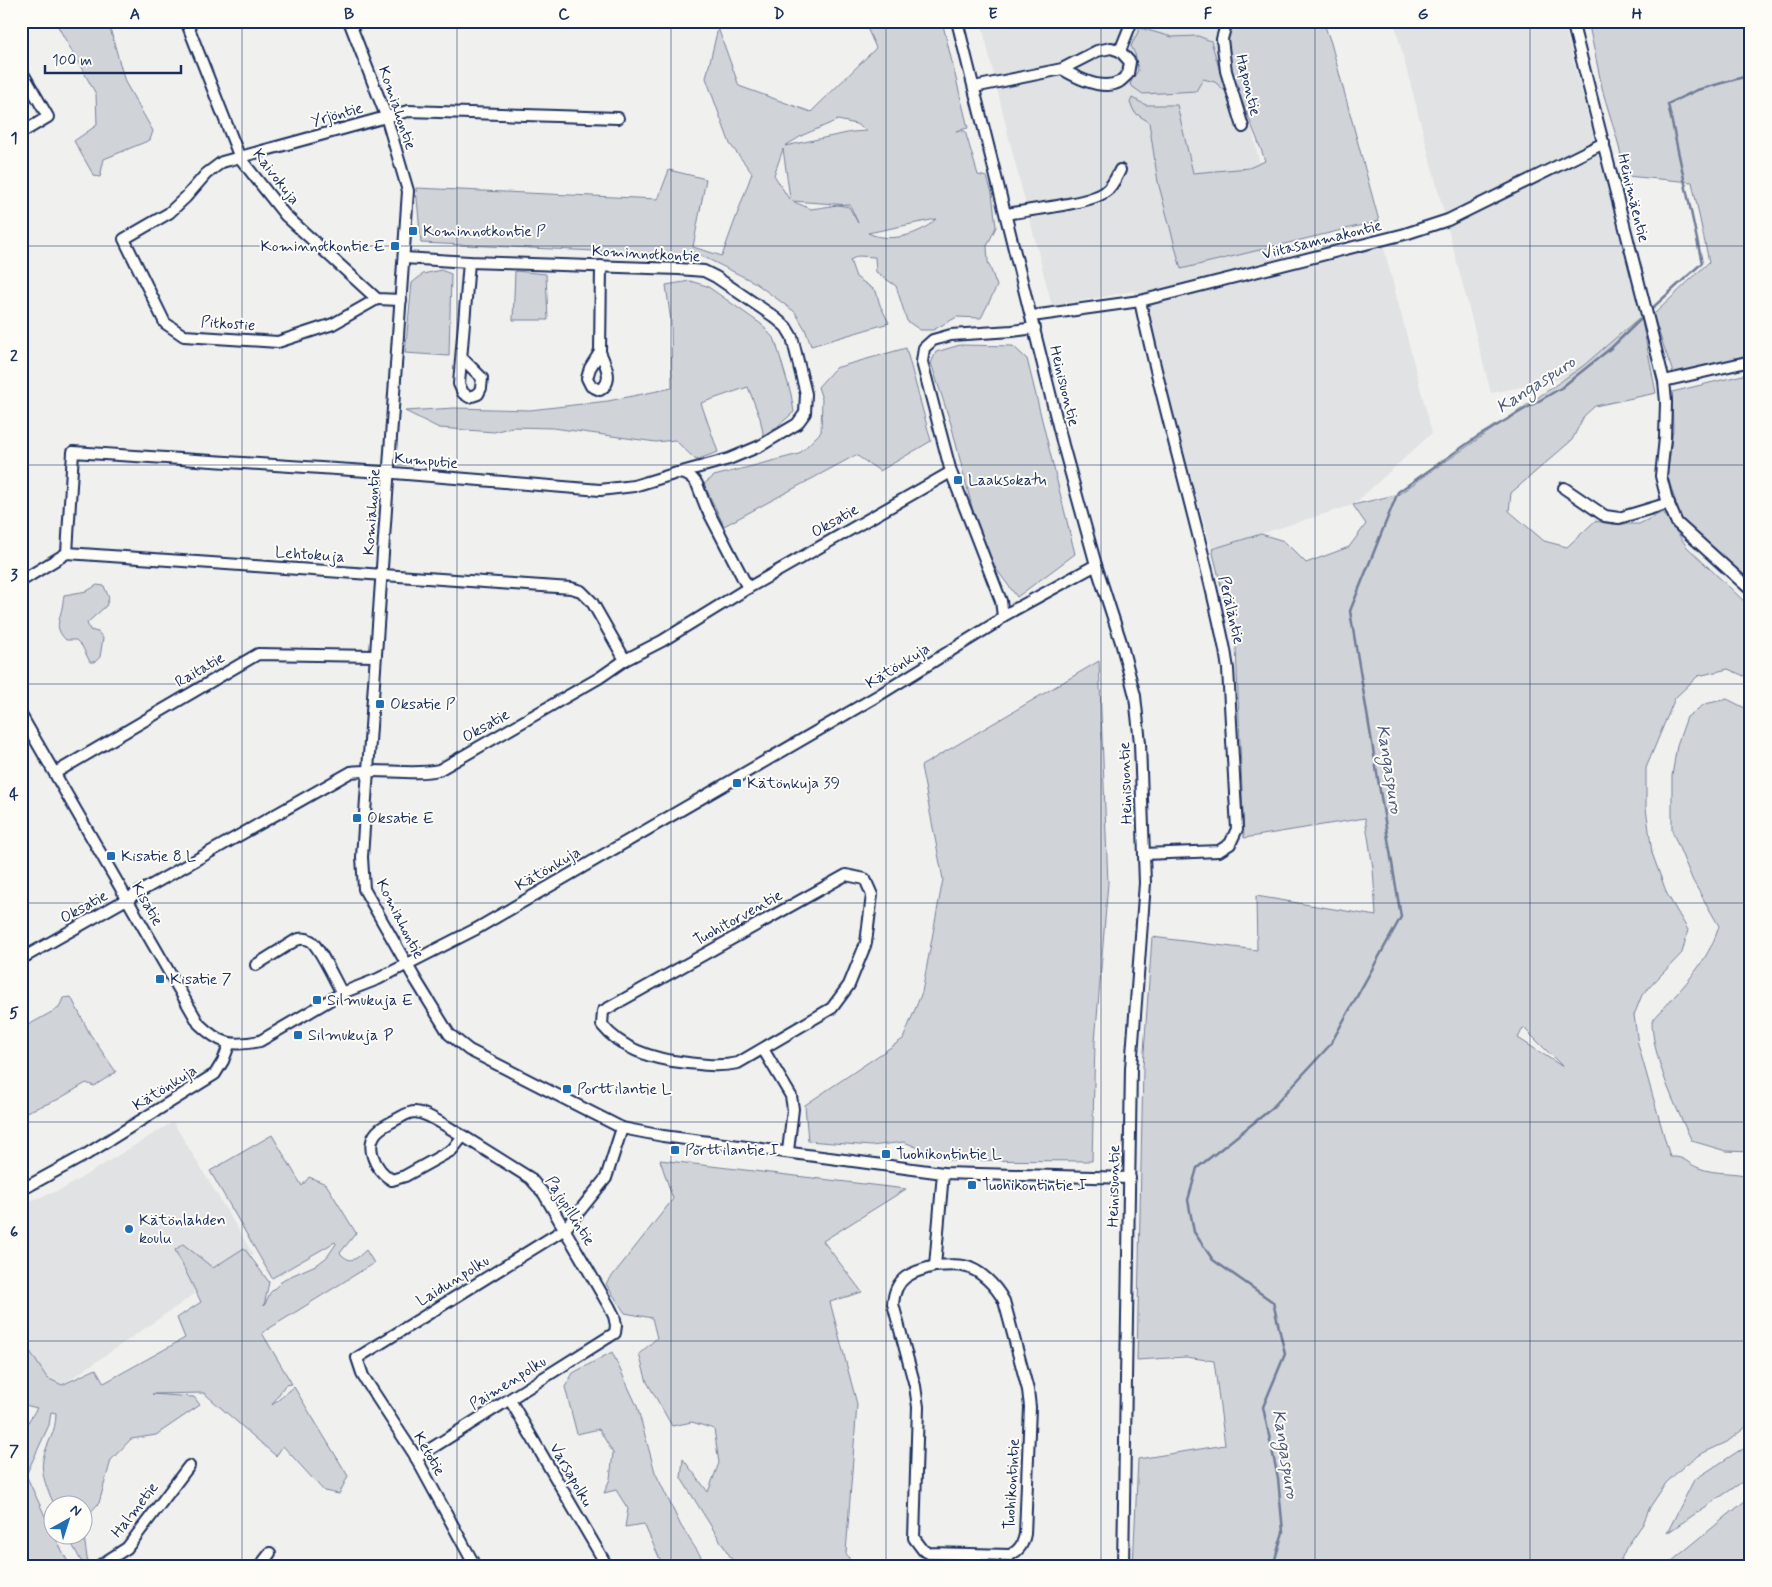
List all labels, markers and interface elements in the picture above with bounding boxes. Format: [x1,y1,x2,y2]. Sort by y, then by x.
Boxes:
text: A [130,4,140,25]
text: B [344,4,354,25]
text: C [558,4,570,25]
text: D [773,4,785,25]
text: E [988,4,998,25]
text: F [1204,4,1213,25]
text: G [1418,4,1429,25]
text: H [1632,4,1643,25]
scale bar [45,42,181,74]
text: 100 m [52,51,92,71]
street label: Hapontie [1230,52,1266,118]
street label: Komiahontie [373,63,421,153]
street label: Yrjöntie [308,98,366,132]
text: 1 [10,128,18,149]
street label: Kaivokuja [248,145,305,209]
street label: Heinimäentie [1612,151,1654,245]
street label: Viitasammakontie [1260,215,1384,265]
place label: Kominnotkontie P [423,221,546,242]
marker: Kominnotkontie P [407,225,419,237]
place label: Kominnotkontie E [260,236,385,257]
marker: Kominnotkontie E [389,240,401,252]
street label: Kominnotkontie [591,241,701,267]
street label: Pitkostie [200,312,256,336]
street label: Heinisuontie [1044,343,1084,429]
text: 2 [10,346,18,367]
water label: Kangaspuro [1492,350,1582,421]
street label: Kumputie [393,448,459,474]
street label: Komiahontie [358,468,386,556]
place label: Laaksokatu [968,470,1047,491]
marker: Laaksokatu [952,474,964,486]
street label: Oksatie [807,499,863,543]
street label: Lehtokuja [274,542,346,568]
text: 3 [10,565,18,586]
street label: Peräläntie [1213,574,1249,646]
street label: Kätönkuja [862,638,934,694]
street label: Raitatie [171,647,229,693]
place label: Oksatie P [390,694,456,715]
marker: Oksatie P [374,698,386,710]
street label: Oksatie [458,704,514,748]
water label: Kangaspuro [1368,723,1408,816]
street label: Heinisuontie [1114,741,1138,825]
place label: Kätönkuja 39 [747,773,840,794]
marker: Kätönkuja 39 [731,777,743,789]
text: 4 [9,784,19,805]
place label: Oksatie E [367,808,434,829]
marker: Oksatie E [351,812,363,824]
street label: Kätönkuja [512,842,585,896]
place label: Kisatie 8 L [121,846,196,867]
marker: Kisatie 8 L [105,850,117,862]
street label: Komiahontie [371,875,429,963]
street label: Kisatie [126,878,168,930]
street label: Oksatie [56,885,112,929]
street label: Tuohitorventie [690,885,786,951]
place label: Kisatie 7 [170,969,232,990]
marker: Kisatie 7 [154,973,166,985]
place label: Silmukuja E [327,990,413,1011]
marker: Silmukuja E [311,994,323,1006]
text: 5 [9,1003,19,1024]
place label: Silmukuja P [308,1025,394,1046]
marker: Silmukuja P [292,1029,304,1041]
street label: Kätönkuja [129,1060,201,1116]
place label: Porttilantie L [577,1079,671,1100]
marker: Porttilantie L [561,1083,573,1095]
place label: Porttilantie I [685,1140,779,1161]
marker: Porttilantie I [669,1144,681,1156]
place label: Tuohikontintie L [896,1144,1002,1165]
street label: Heinisuontie [1103,1144,1125,1228]
marker: Tuohikontintie L [880,1148,892,1160]
street label: Pajupillintie [540,1172,600,1250]
place label: Tuohikontintie I [982,1175,1087,1196]
marker: Tuohikontintie I [966,1179,978,1191]
place label: Kätönlahden koulu [139,1210,226,1249]
text: 6 [10,1222,18,1243]
marker: Kätönlahden koulu [123,1223,135,1235]
street label: Laidunpolku [413,1250,493,1312]
street label: Paimenpolku [466,1351,550,1415]
water label: Kangaspuro [1264,1408,1304,1501]
street label: Ketotie [408,1428,450,1480]
street label: Tuohikontintie [999,1438,1025,1530]
street label: Varsapolku [544,1439,598,1511]
text: 7 [9,1441,19,1462]
street label: Halmetie [107,1478,163,1542]
north arrow [42,1494,92,1544]
text: N [66,1501,85,1521]

